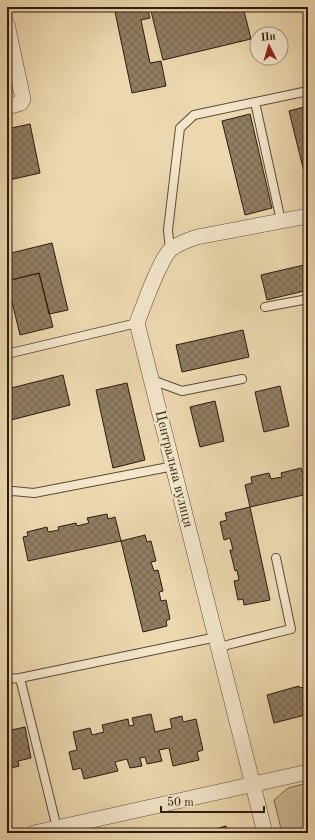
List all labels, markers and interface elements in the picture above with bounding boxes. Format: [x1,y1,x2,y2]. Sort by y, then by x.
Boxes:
north arrow [249,26,289,66]
text: Пн [260,31,276,44]
street label: Центральна вулиця [153,409,195,529]
scale bar [161,788,264,814]
text: 50 m [167,796,194,809]

